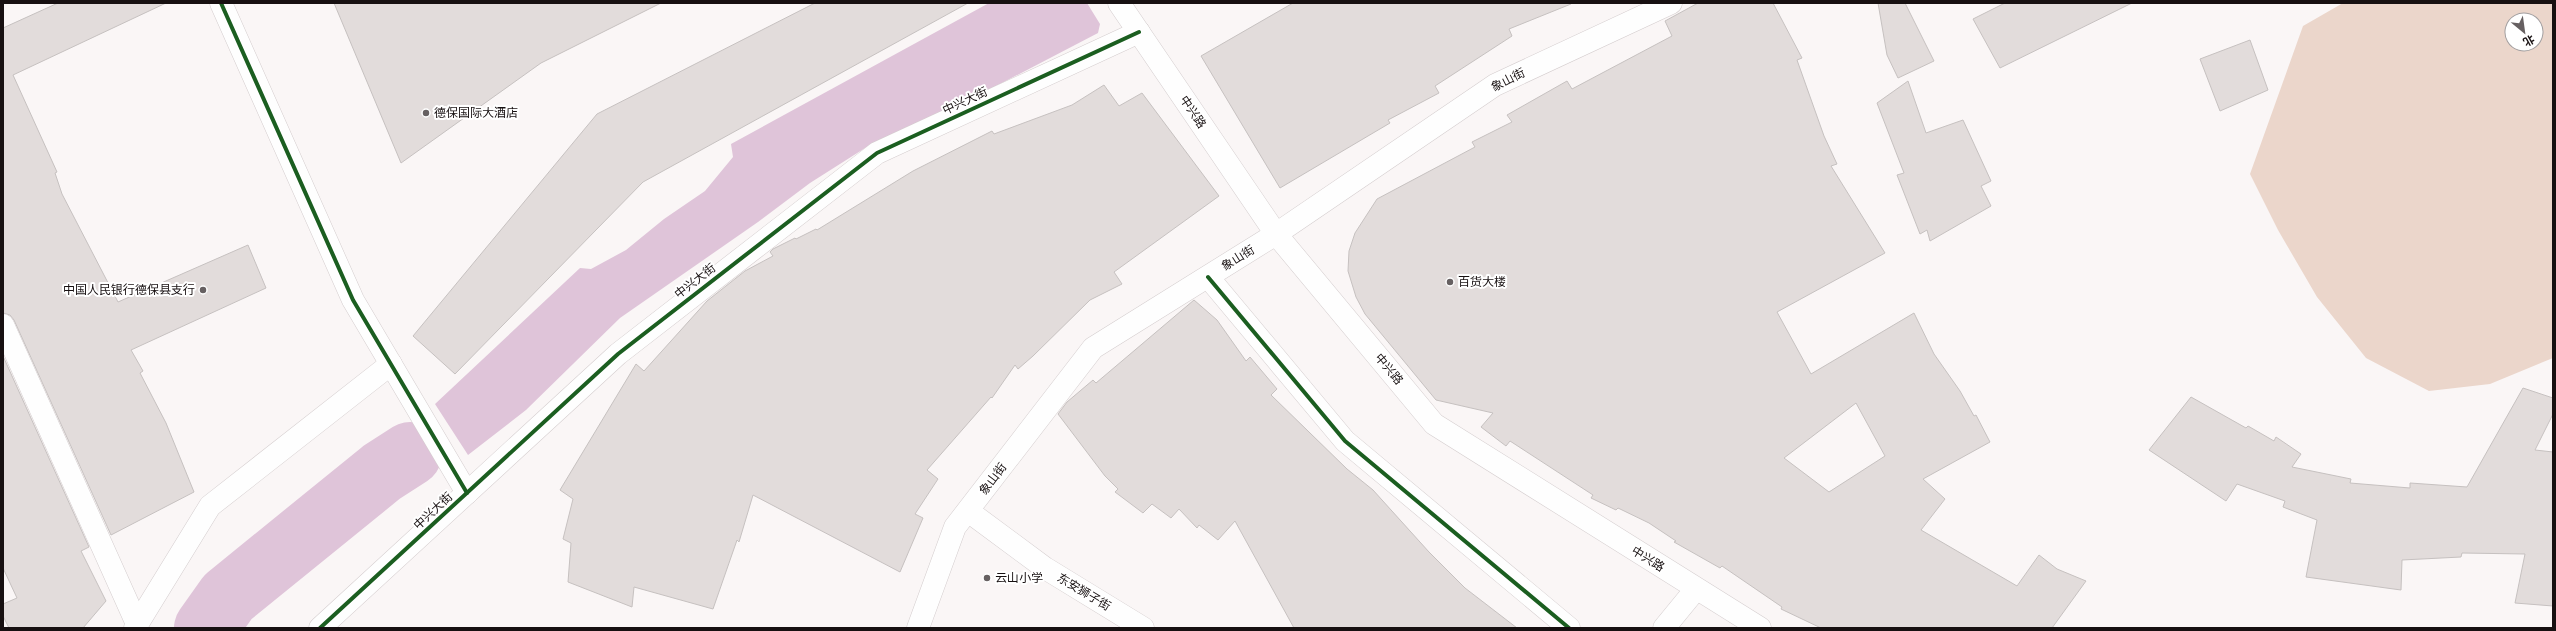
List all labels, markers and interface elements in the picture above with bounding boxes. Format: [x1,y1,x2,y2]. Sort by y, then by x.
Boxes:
north arrow [2504,12,2544,52]
text: 北 [2521,32,2537,49]
street label: 象山街 [1489,66,1527,94]
street label: 中兴大街 [940,85,990,117]
street label: 中兴路 [1177,93,1209,131]
place label: 德保国际大酒店 [434,106,518,120]
marker: 德保国际大酒店 [421,108,431,118]
street label: 象山街 [1219,243,1257,273]
street label: 中兴大街 [672,261,718,301]
place label: 百货大楼 [1458,275,1506,289]
marker: 百货大楼 [1445,277,1455,287]
place label: 中国人民银行德保县支行 [63,283,195,297]
marker: 中国人民银行德保县支行 [198,285,208,295]
street label: 中兴路 [1372,351,1406,387]
street label: 象山街 [977,460,1009,498]
street label: 中兴大街 [411,490,455,532]
street label: 中兴路 [1629,544,1667,574]
place label: 云山小学 [995,571,1043,585]
street label: 东安狮子街 [1055,571,1113,613]
marker: 云山小学 [982,573,992,583]

